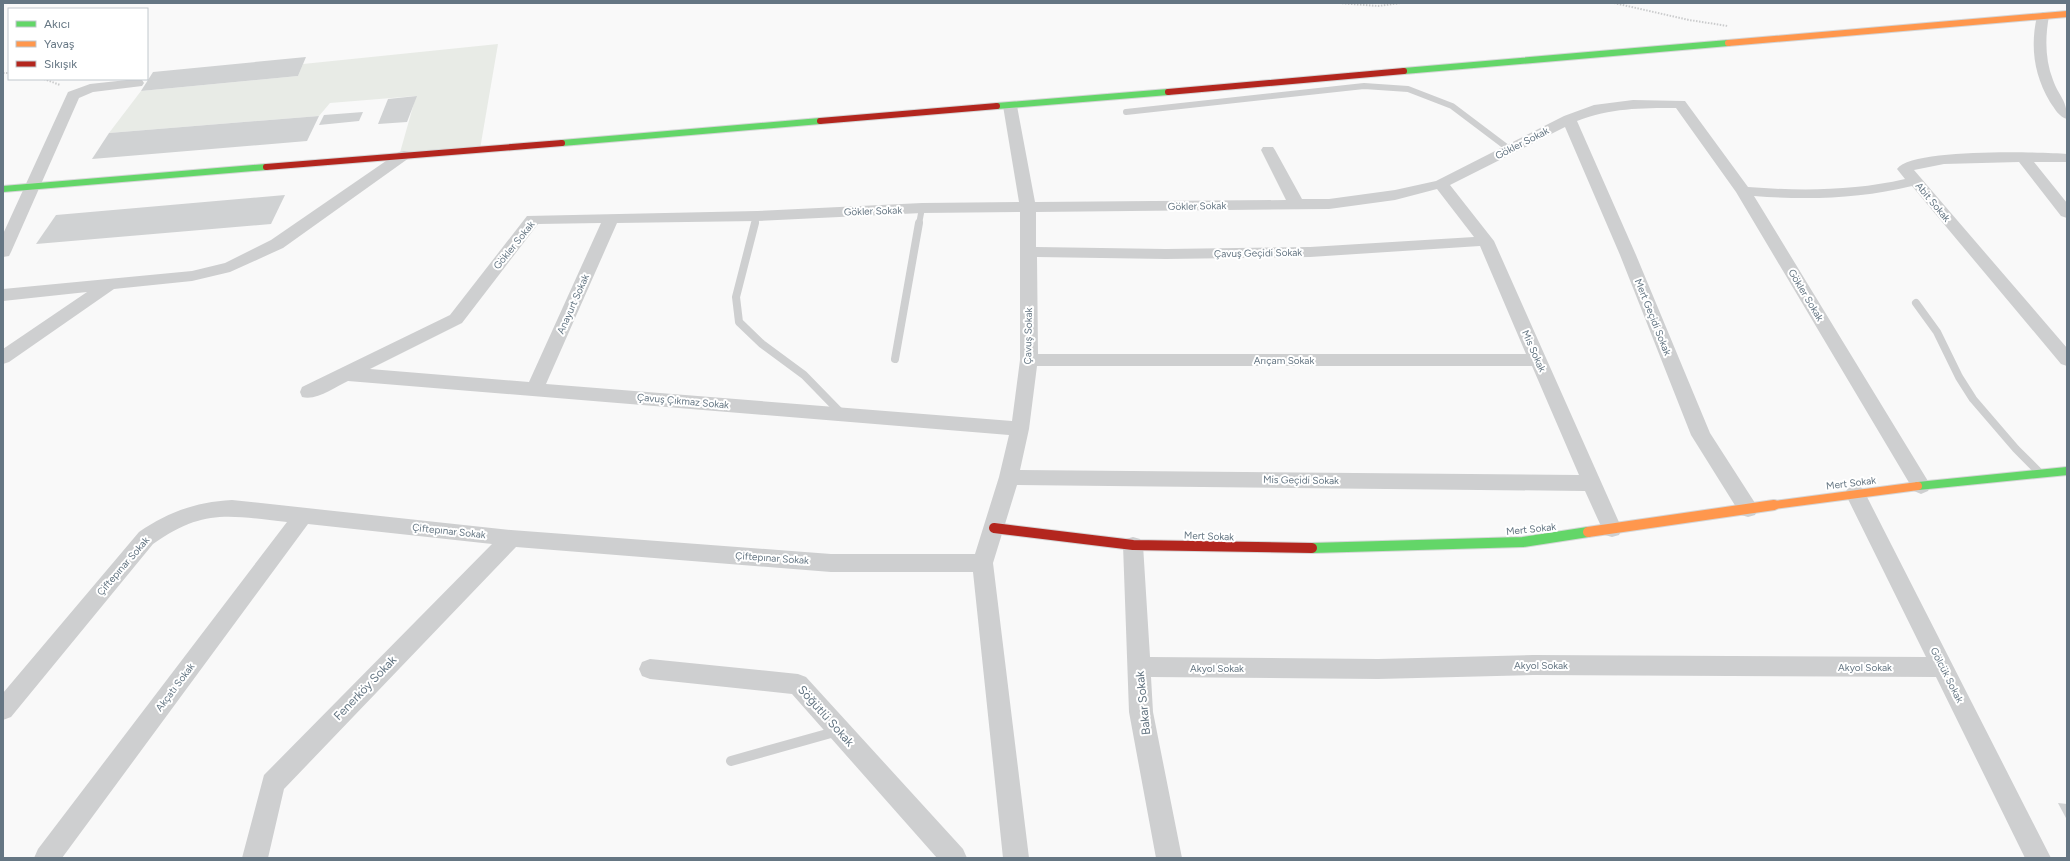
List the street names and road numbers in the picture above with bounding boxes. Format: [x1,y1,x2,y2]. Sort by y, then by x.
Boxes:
street label: Gökler Sokak [1493,124,1551,162]
street label: Abit Sokak [1913,179,1953,225]
street label: Gökler Sokak [1168,199,1226,213]
street label: Gökler Sokak [844,203,903,219]
street label: Gökler Sokak [491,218,538,272]
street label: Çavuş Geçidi Sokak [1214,246,1302,260]
street label: Gökler Sokak [1785,267,1827,323]
street label: Anayurt Sokak [554,272,592,336]
street label: Mert Geçidi Sokak [1632,277,1674,357]
street label: Çavuş Sokak [1021,307,1035,365]
street label: Mis Sokak [1519,328,1549,374]
street label: Arıçam Sokak [1254,354,1314,367]
street label: Çavuş Çıkmaz Sokak [637,391,730,412]
street label: Mis Geçidi Sokak [1263,473,1339,487]
street label: Mert Sokak [1825,473,1877,493]
street label: Mert Sokak [1505,520,1557,538]
street label: Çiftepınar Sokak [412,521,487,541]
street label: Mert Sokak [1184,529,1234,543]
street label: Çiftepınar Sokak [94,534,152,598]
street label: Çiftepınar Sokak [735,549,809,567]
street label: Gölcük Sokak [1927,645,1967,705]
street label: Fenerköy Sokak [331,653,399,723]
street label: Akyol Sokak [1514,659,1568,672]
street label: Akçatı Sokak [153,660,197,714]
street label: Akyol Sokak [1838,661,1892,674]
street label: Akyol Sokak [1190,662,1244,675]
street label: Bakar Sokak [1133,670,1153,736]
street label: Söğütlü Sokak [795,683,857,749]

